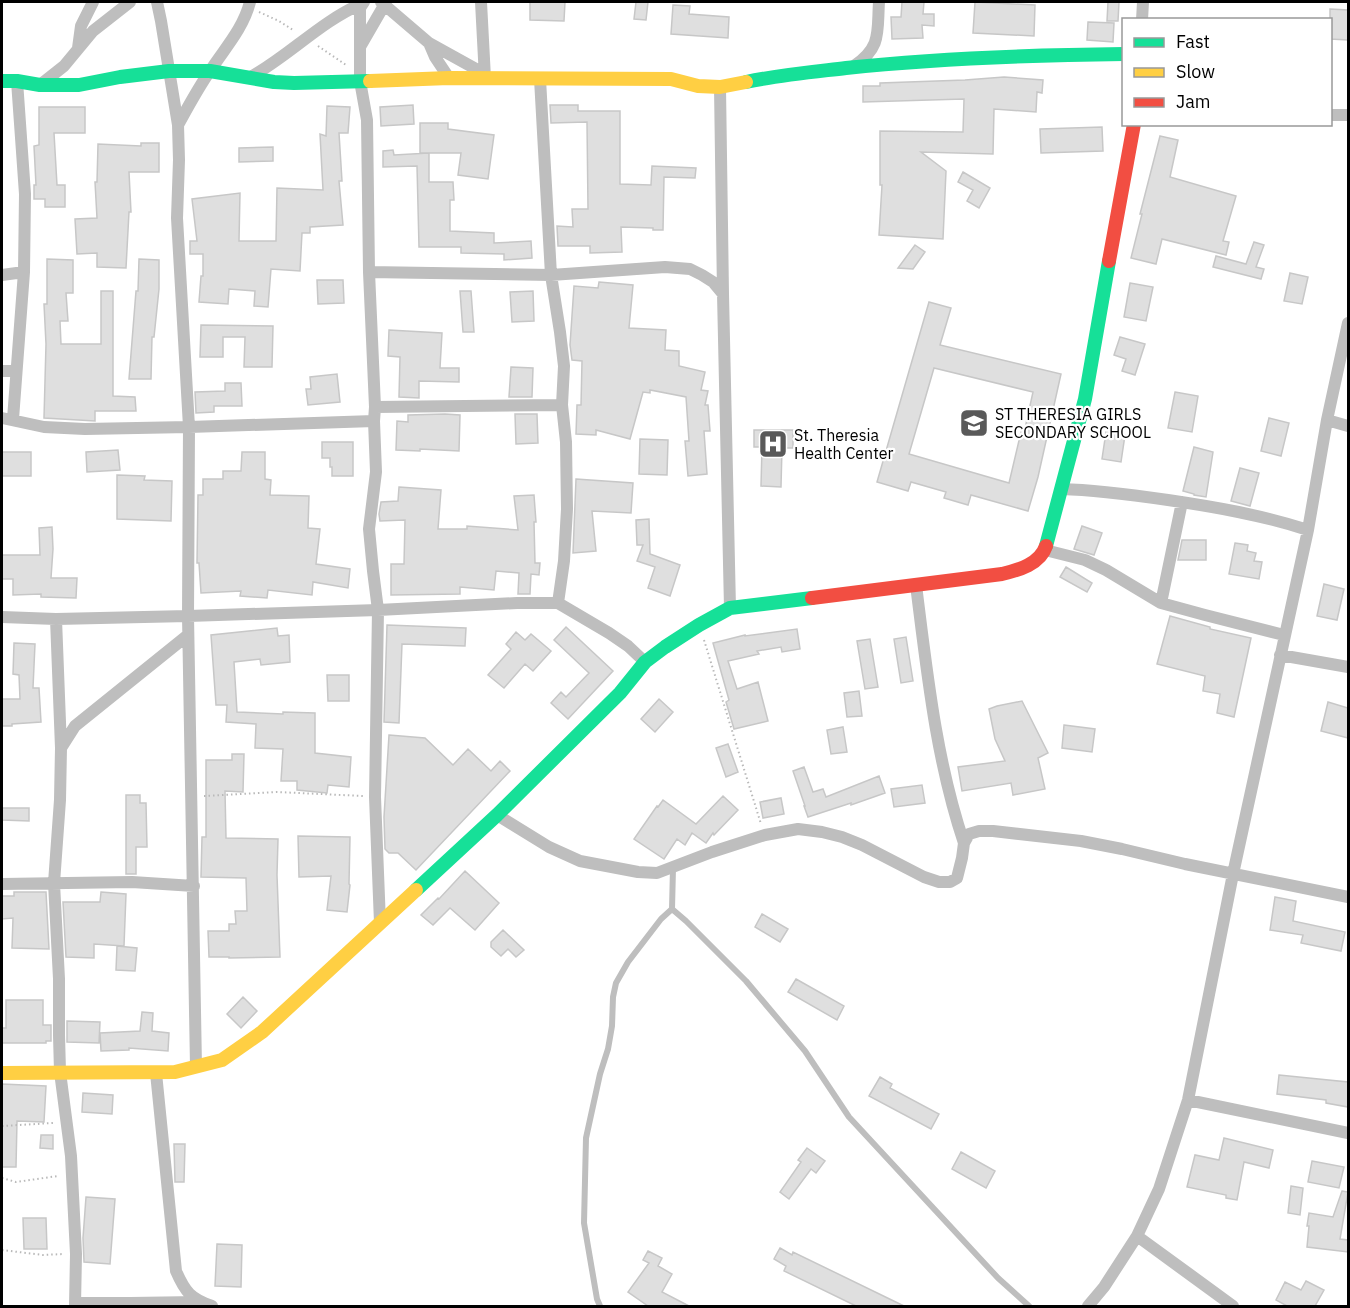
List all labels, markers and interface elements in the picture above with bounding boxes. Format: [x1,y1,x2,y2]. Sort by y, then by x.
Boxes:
legend [1122,18,1332,126]
text: Fast [1176,30,1210,53]
text: Slow [1176,60,1215,83]
text: Jam [1176,90,1211,113]
place label: ST THERESIA GIRLS SECONDARY SCHOOL [995,404,1151,442]
school or university icon: ST THERESIA GIRLS SECONDARY SCHOOL [958,407,990,439]
place label: St. Theresia Health Center [794,425,894,463]
hospital icon: St. Theresia Health Center [757,428,789,460]

